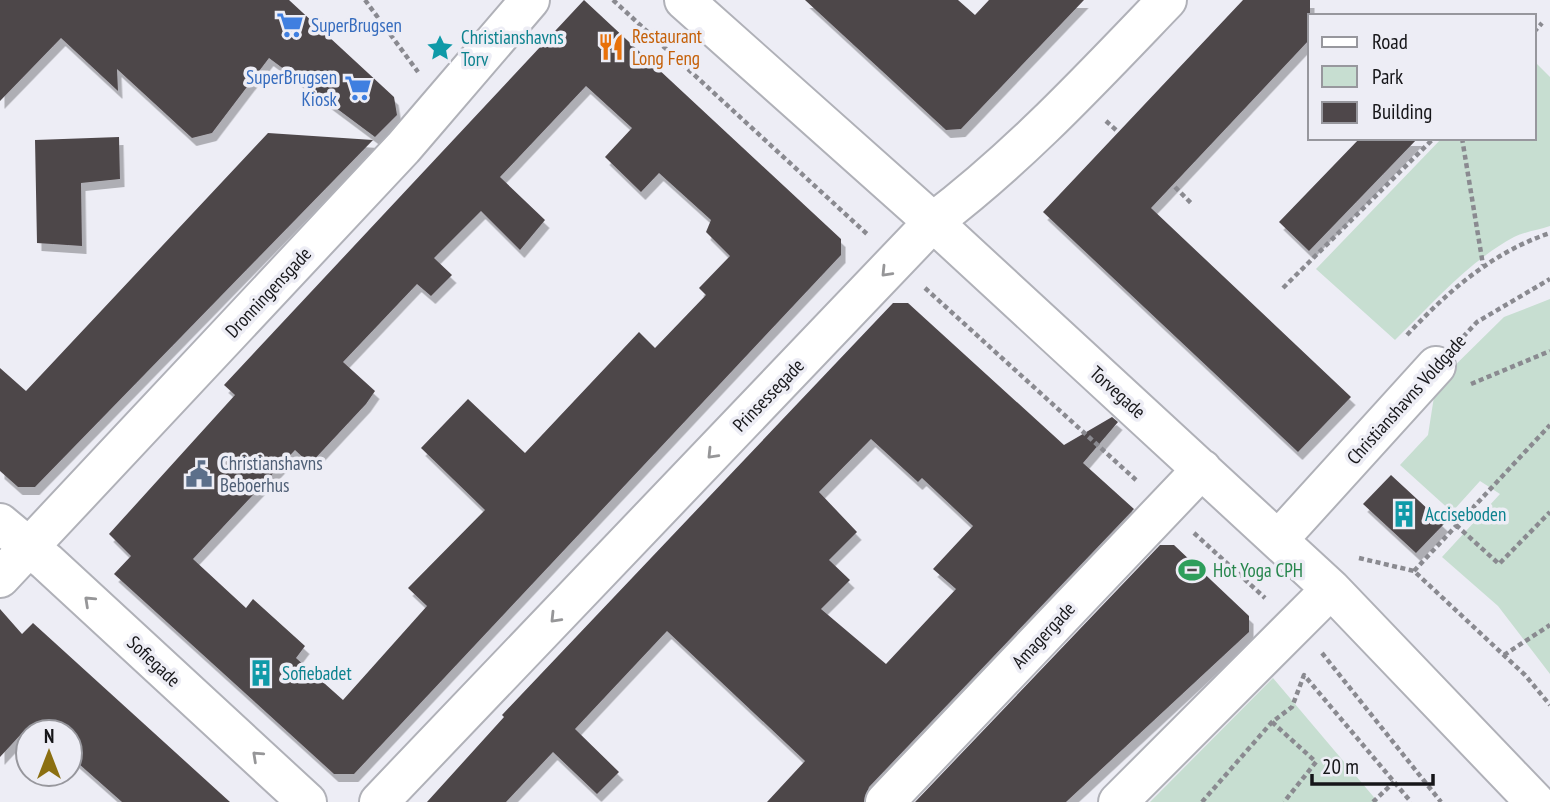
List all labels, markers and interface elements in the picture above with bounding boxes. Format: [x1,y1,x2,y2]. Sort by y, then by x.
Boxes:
supermarket icon: SuperBrugsen [275,10,305,40]
place label: SuperBrugsen [311,13,402,37]
legend [1308,14,1536,140]
place label: Restaurant Long Feng [632,24,703,70]
place label: Christianshavns Torv [461,25,564,71]
text: Road [1372,28,1408,55]
restaurant icon: Restaurant Long Feng [596,32,626,62]
place icon: Christianshavns Torv [425,33,455,63]
text: Park [1372,63,1403,90]
place label: SuperBrugsen Kiosk [246,65,338,111]
supermarket icon: SuperBrugsen Kiosk [343,73,373,103]
text: Building [1372,98,1432,125]
street label: Dronningensgade [220,242,316,342]
one-way arrow [881,263,894,276]
street label: Christianshavns Voldgade [1341,329,1471,469]
street label: Prinsessegade [727,353,809,437]
street label: Torvegade [1085,361,1151,423]
one-way arrow [707,446,720,459]
place label: Christianshavns Beboerhus [220,451,323,497]
public building icon: Christianshavns Beboerhus [184,459,214,489]
building icon: Acciseboden [1389,499,1419,529]
place label: Acciseboden [1425,502,1506,526]
sports icon: Hot Yoga CPH [1177,555,1207,585]
place label: Hot Yoga CPH [1213,558,1303,582]
one-way arrow [84,597,97,610]
street label: Amagergade [1006,597,1080,673]
one-way arrow [550,610,563,623]
street label: Sofiegade [122,630,186,692]
building icon: Sofiebadet [246,658,276,688]
place label: Sofiebadet [282,661,352,685]
north arrow [14,718,84,788]
text: N [44,724,54,748]
scale bar [1312,742,1433,786]
one-way arrow [252,751,265,764]
text: 20 m [1322,753,1359,780]

